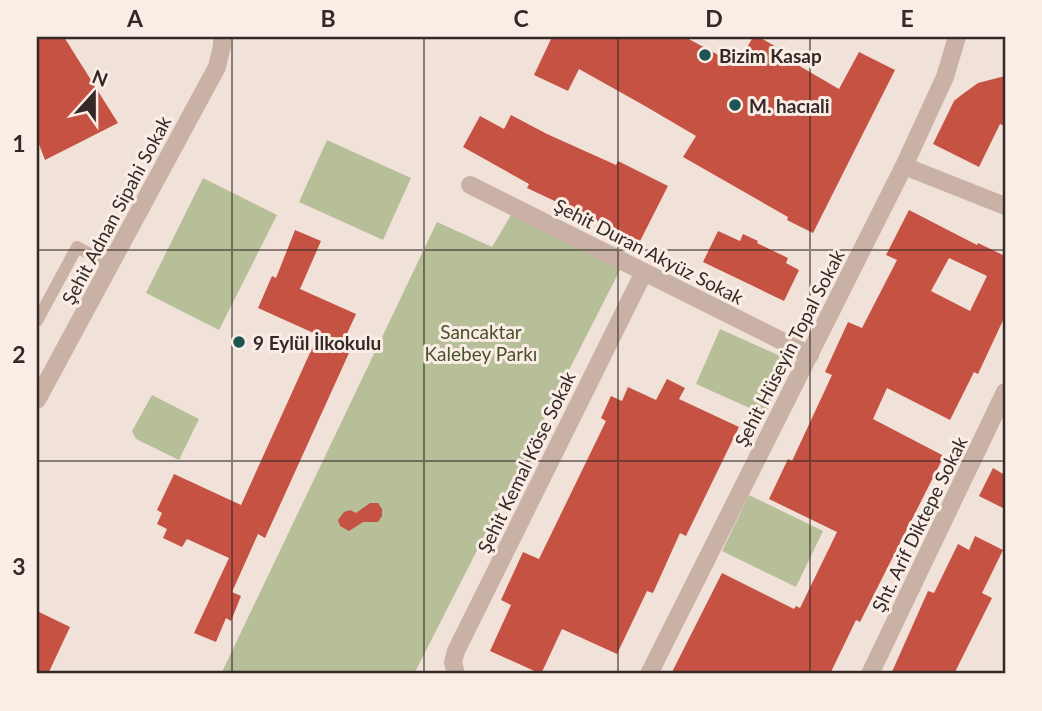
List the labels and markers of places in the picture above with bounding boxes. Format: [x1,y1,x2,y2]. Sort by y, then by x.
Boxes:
place label: Bizim Kasap [719,44,822,67]
marker: Bizim Kasap [697,47,713,63]
place label: M. hacıali [749,94,830,117]
marker: M. hacıali [727,97,743,113]
place label: 9 Eylül İlkokulu [253,331,381,354]
marker: 9 Eylül İlkokulu [231,334,247,350]

